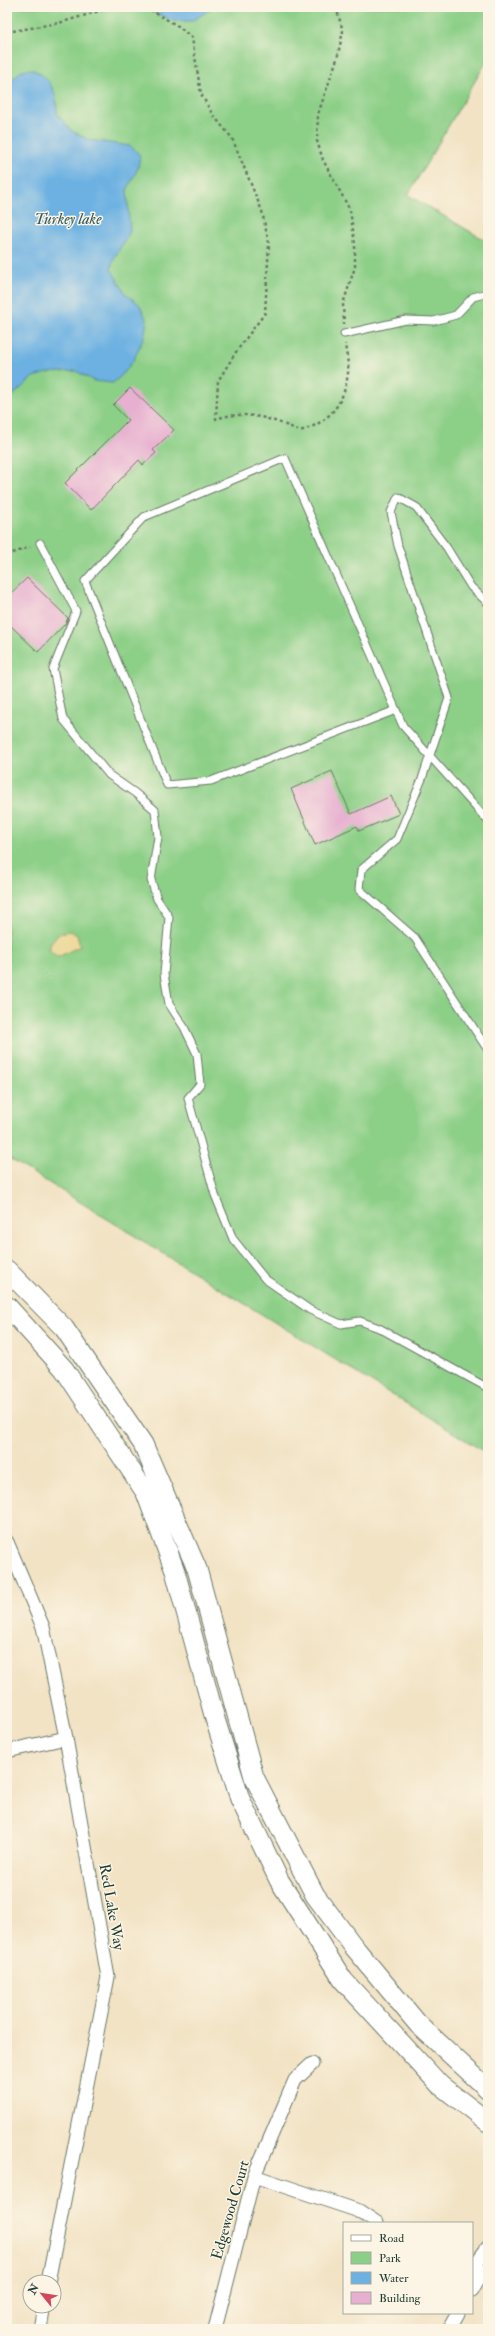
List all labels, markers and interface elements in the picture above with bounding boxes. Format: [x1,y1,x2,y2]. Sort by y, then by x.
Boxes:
water label: Turkey lake [34,209,102,229]
street label: Red Lake Way [95,1862,129,1952]
street label: Edgewood Court [207,2158,254,2262]
legend [343,2222,473,2314]
text: Road [379,2231,404,2246]
text: Park [379,2251,401,2266]
text: Water [378,2271,409,2286]
north arrow [22,2274,62,2314]
text: N [25,2281,42,2298]
text: Building [379,2291,422,2306]

